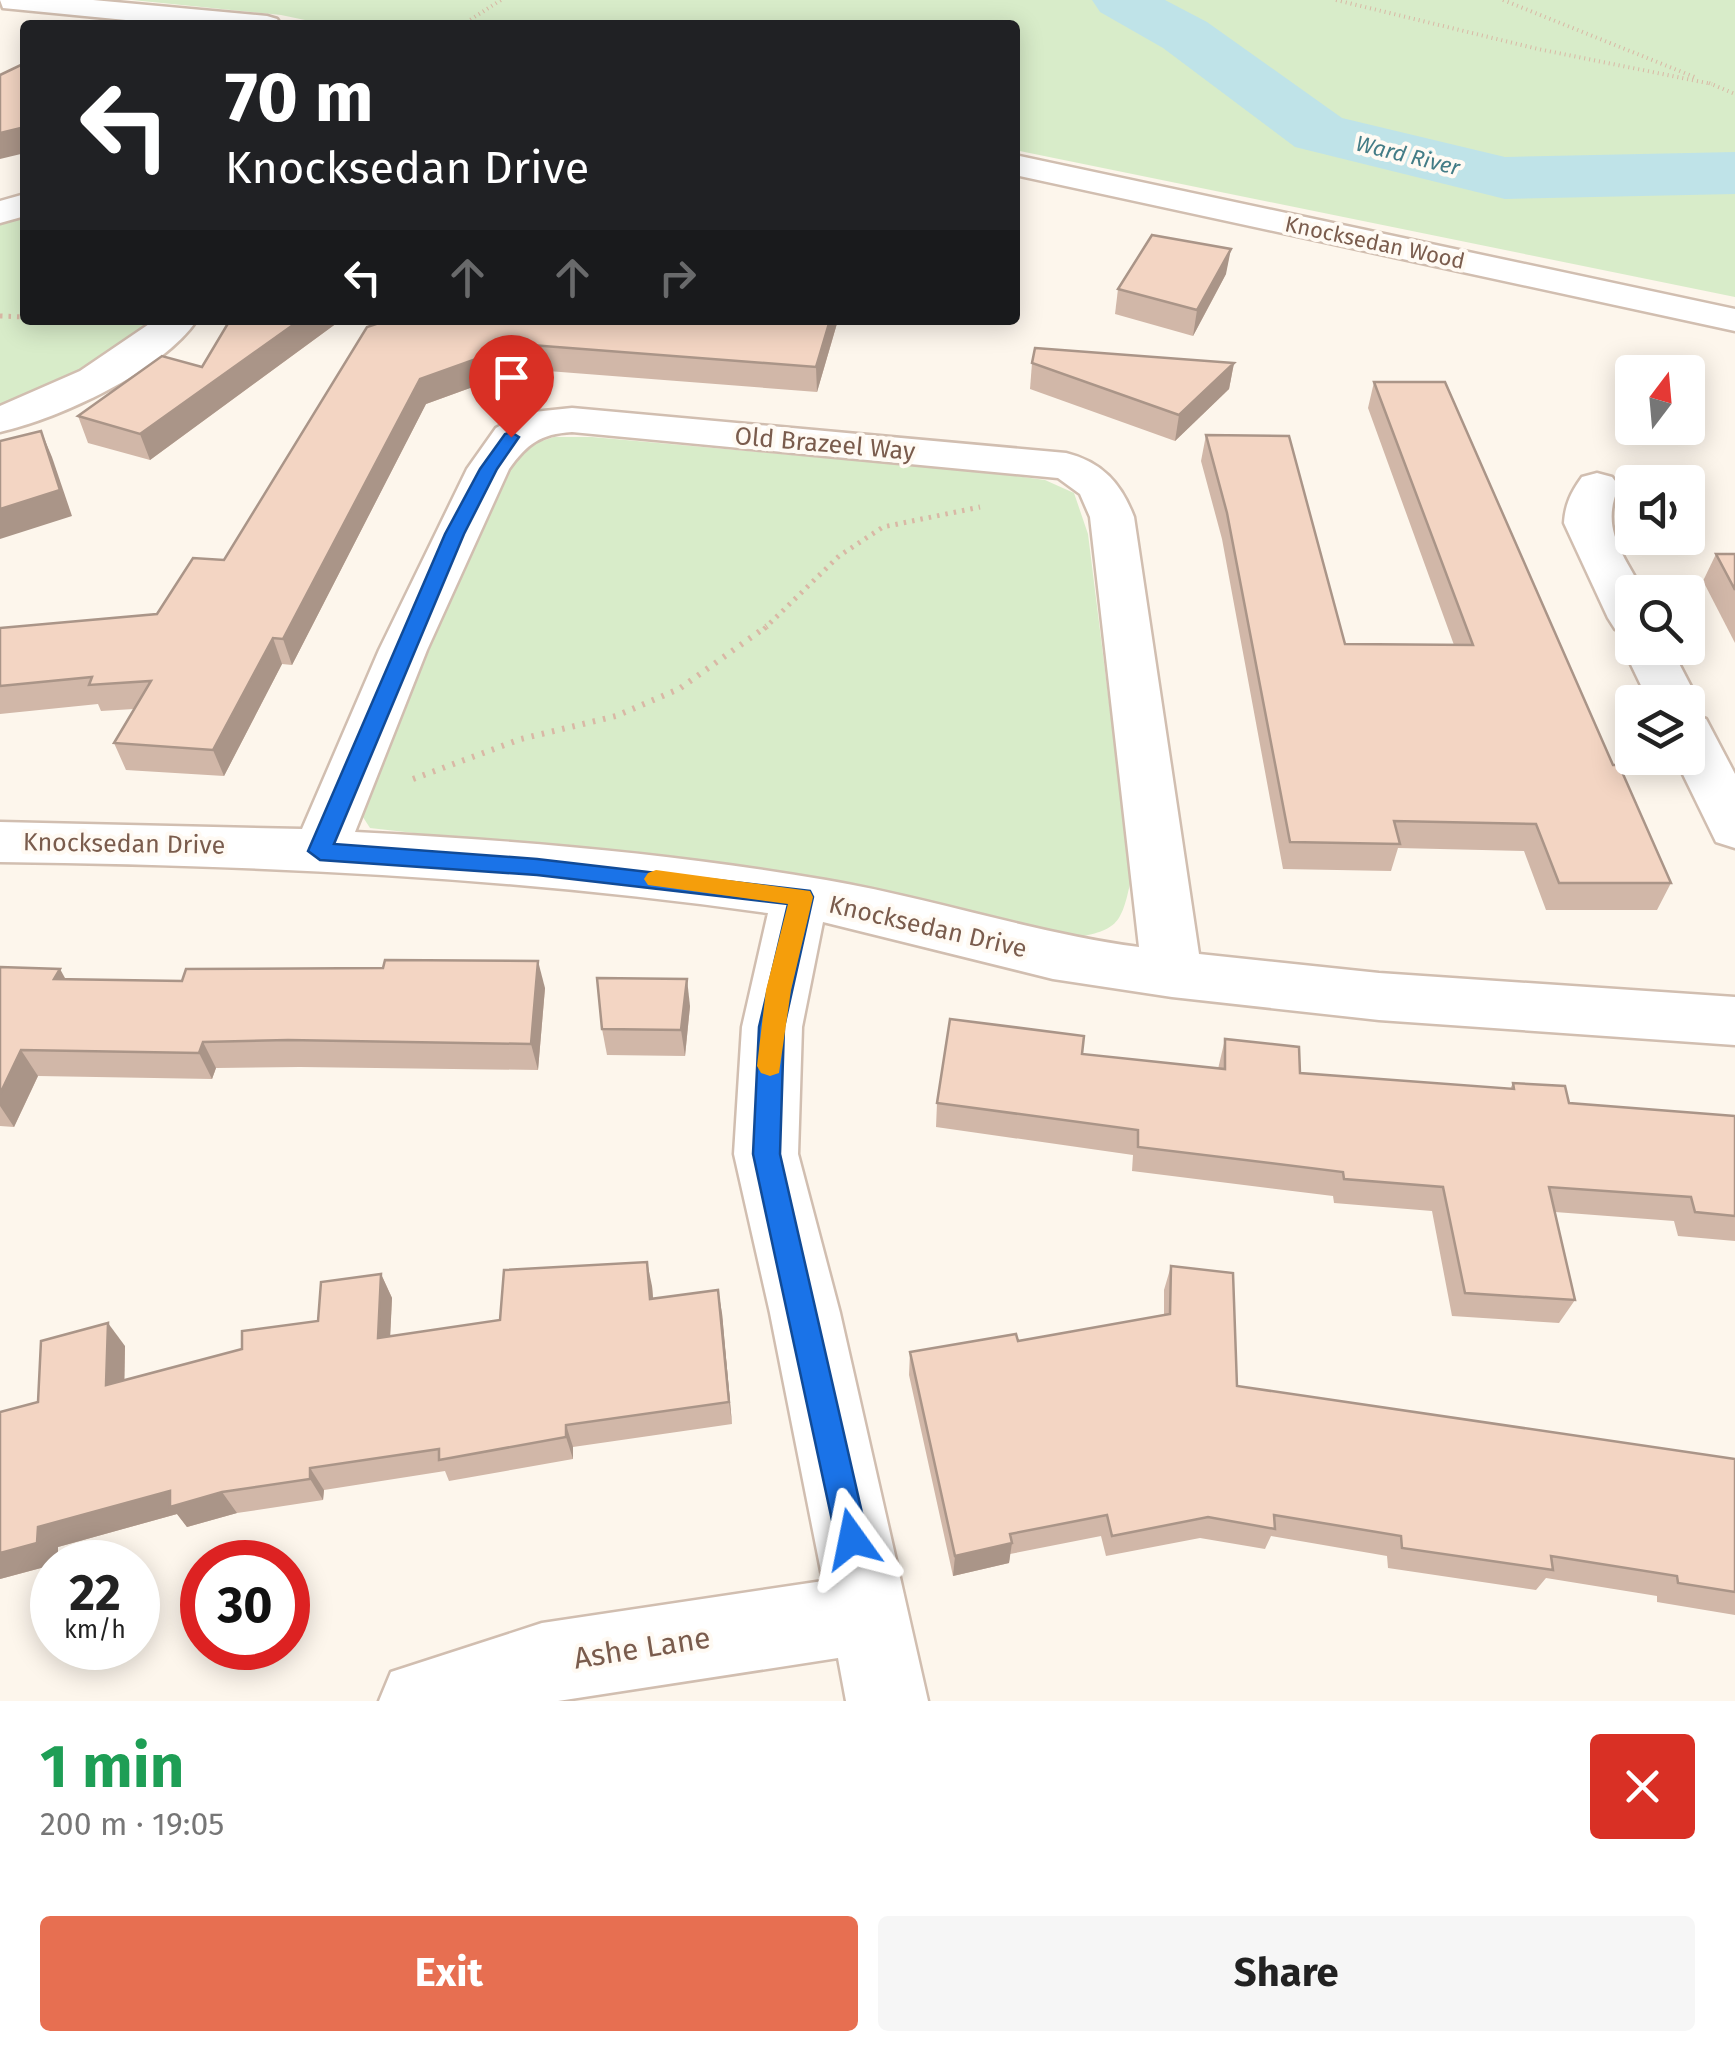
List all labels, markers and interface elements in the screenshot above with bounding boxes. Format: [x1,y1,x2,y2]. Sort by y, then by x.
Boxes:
text: 70 m [225,56,374,140]
icon: left [60,60,190,190]
water label: Ward River [1353,130,1463,182]
text: Knocksedan Drive [225,141,589,195]
street label: Knocksedan Wood [1282,210,1467,275]
icon: left [335,250,390,305]
icon: ahead [440,250,495,305]
icon: ahead [545,250,600,305]
icon: right [650,250,705,305]
pin [469,335,554,438]
icon: arrive [484,350,539,405]
north arrow [1615,355,1705,445]
map controls [1615,355,1705,775]
street label: Old Brazeel Way [733,421,917,467]
button: sound [1615,465,1705,555]
button: search [1615,575,1705,665]
button: layers [1615,685,1705,775]
street label: Knocksedan Drive [23,827,225,861]
street label: Knocksedan Drive [826,890,1030,964]
position arrow [800,1487,904,1591]
speed limit sign: 30 [180,1540,310,1670]
text: 22 [69,1563,121,1623]
text: km/h [64,1615,126,1645]
street label: Ashe Lane [571,1619,713,1677]
text: 1 min [40,1731,184,1803]
button: close [1590,1734,1695,1839]
text: 200 m · 19:05 [40,1805,224,1843]
button: Exit [40,1916,858,2031]
button: Share [878,1916,1695,2031]

